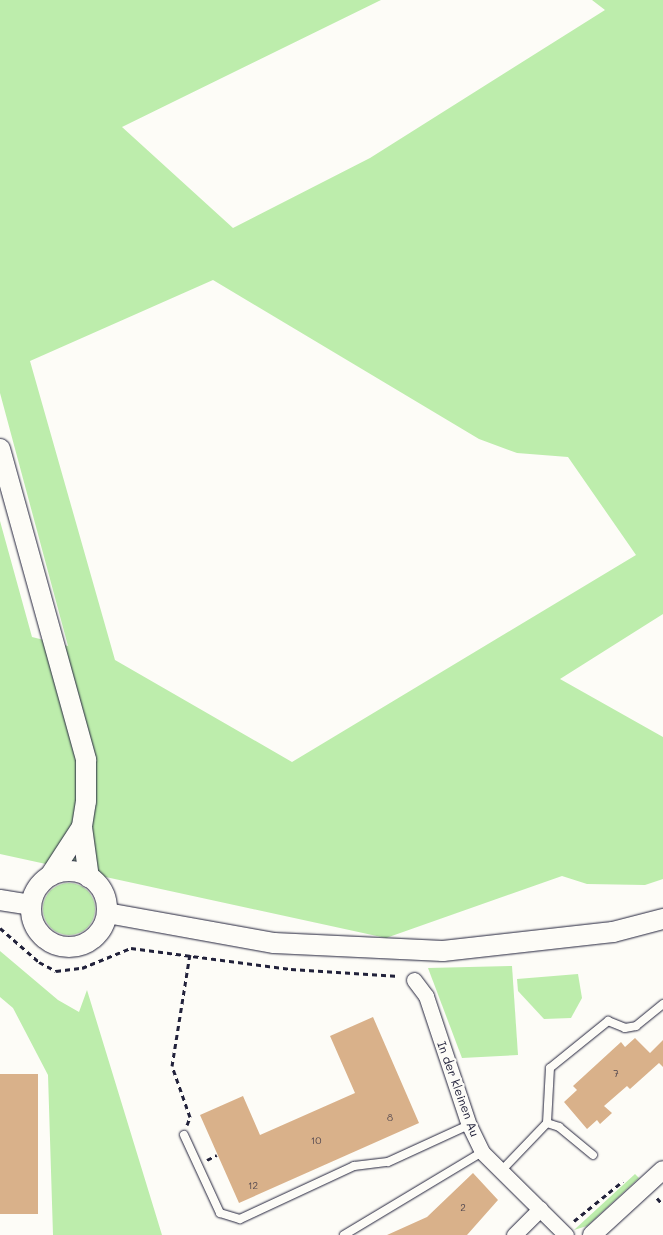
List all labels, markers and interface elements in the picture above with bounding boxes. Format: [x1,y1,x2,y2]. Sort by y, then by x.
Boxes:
street label: In der kleinen Au [434,1039,482,1139]
house number: 7 [613,1068,619,1080]
house number: 8 [387,1112,393,1124]
house number: 10 [311,1135,321,1147]
house number: 12 [248,1180,258,1192]
house number: 2 [460,1202,466,1214]

